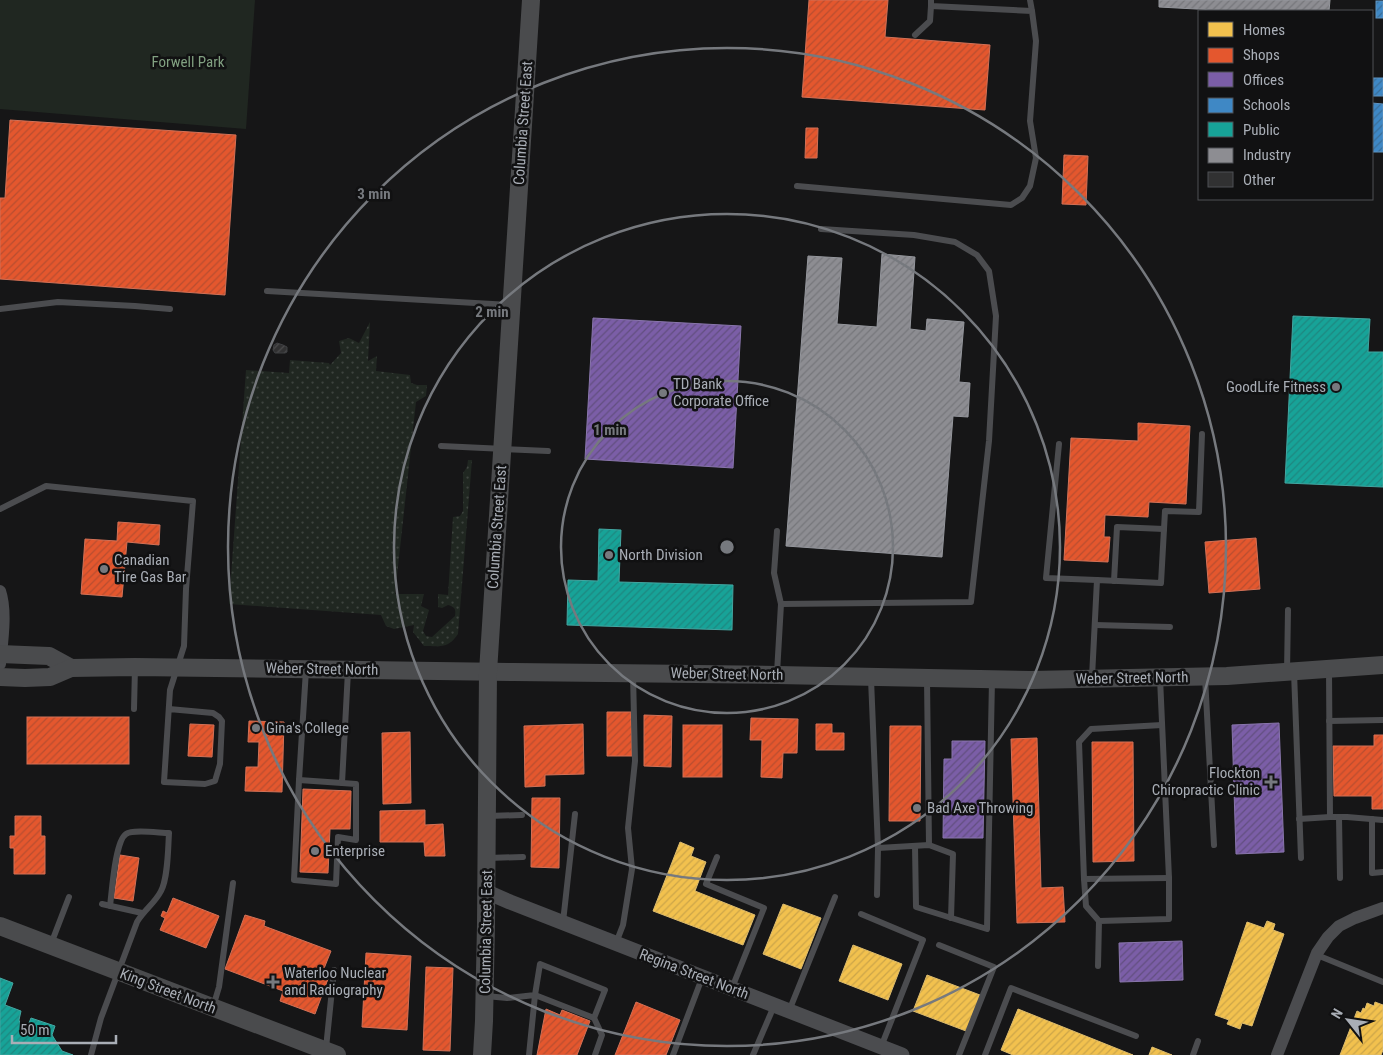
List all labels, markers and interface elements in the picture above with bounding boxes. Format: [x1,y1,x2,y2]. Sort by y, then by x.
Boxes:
legend [1198,10,1373,200]
text: Homes [1243,21,1285,39]
text: Shops [1243,46,1280,64]
park label: Forwell Park [151,53,225,71]
street label: Columbia Street East [510,61,536,185]
text: Offices [1243,71,1284,89]
text: Schools [1243,96,1290,114]
text: Public [1243,121,1280,139]
text: Industry [1243,146,1291,164]
text: Other [1243,171,1276,189]
text: 3 min [357,185,391,203]
text: 2 min [475,303,509,321]
place label: TD Bank Corporate Office [673,375,769,410]
place label: GoodLife Fitness [1226,378,1326,396]
marker: GoodLife Fitness [1330,381,1342,393]
marker: TD Bank Corporate Office [657,387,669,399]
text: 1 min [593,421,627,439]
street label: Columbia Street East [484,465,510,589]
centre of rings [718,538,736,556]
place label: North Division [619,546,703,564]
marker: North Division [603,549,615,561]
place label: Canadian Tire Gas Bar [114,551,187,586]
marker: Canadian Tire Gas Bar [98,563,110,575]
street label: Weber Street North [265,659,379,679]
street label: Weber Street North [670,664,784,684]
street label: Weber Street North [1075,668,1189,688]
place label: Gina's College [266,719,349,737]
marker: Gina's College [250,722,262,734]
place label: Flockton Chiropractic Clinic [1152,764,1260,799]
marker: Flockton Chiropractic Clinic [1264,775,1278,789]
place label: Bad Axe Throwing [927,799,1033,817]
marker: Bad Axe Throwing [911,802,923,814]
place label: Enterprise [325,842,385,860]
marker: Enterprise [309,845,321,857]
street label: Columbia Street East [476,870,496,994]
street label: Regina Street North [637,945,751,1003]
street label: King Street North [117,964,219,1018]
place label: Waterloo Nuclear and Radiography [284,964,386,999]
marker: Waterloo Nuclear and Radiography [266,975,280,989]
north arrow [1323,995,1373,1045]
text: N [1328,1006,1346,1021]
scale bar [12,1012,116,1044]
text: 50 m [20,1021,50,1039]

